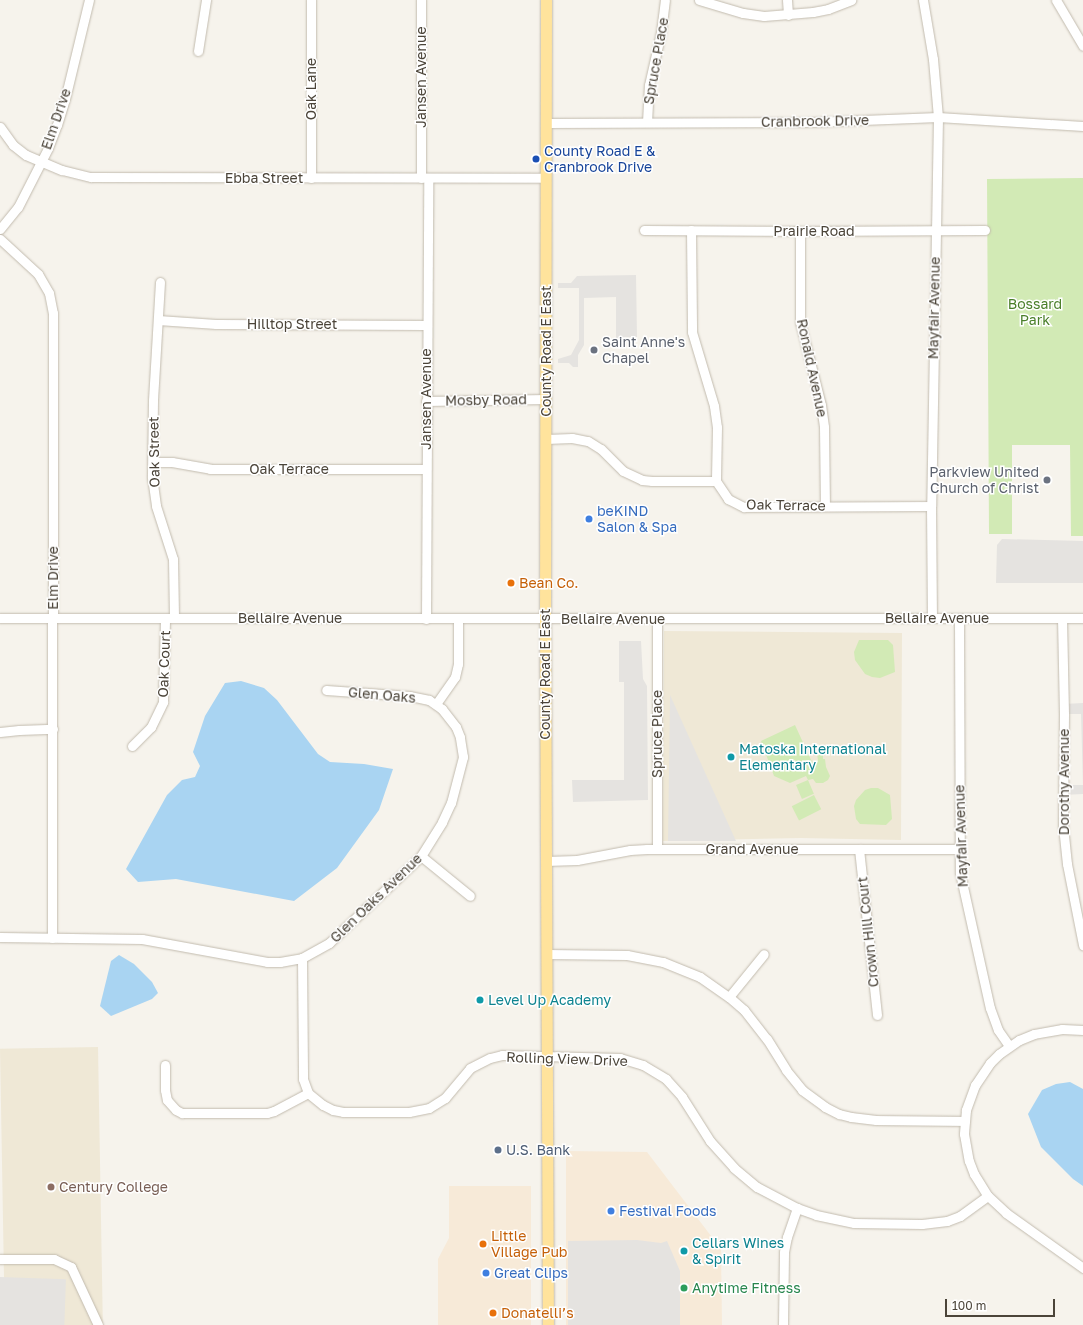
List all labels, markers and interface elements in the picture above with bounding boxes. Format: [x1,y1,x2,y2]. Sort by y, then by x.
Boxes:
street label: Spruce Place [640,16,672,106]
street label: Jansen Avenue [413,26,429,128]
street label: Oak Lane [303,58,319,120]
street label: Elm Drive [38,86,74,152]
street label: Cranbrook Drive [761,112,869,130]
place label: County Road E & Cranbrook Drive [544,143,655,176]
marker: County Road E & Cranbrook Drive [531,154,541,164]
street label: Ebba Street [225,170,303,186]
street label: Prairie Road [773,223,855,239]
street label: Mayfair Avenue [925,257,943,359]
street label: County Road E East [538,285,554,417]
park label: Bossard Park [1008,296,1062,328]
street label: Hilltop Street [247,316,337,332]
street label: Ronald Avenue [793,317,831,419]
place label: Saint Anne's Chapel [602,334,685,366]
marker: Saint Anne's Chapel [589,345,599,355]
street label: Jansen Avenue [418,348,434,450]
street label: Mosby Road [445,391,527,409]
street label: Oak Street [145,416,163,488]
street label: Oak Terrace [249,461,329,477]
place label: Parkview United Church of Christ [929,464,1039,496]
marker: Parkview United Church of Christ [1042,475,1052,485]
street label: Oak Terrace [746,496,826,514]
place label: beKIND Salon & Spa [597,503,677,536]
marker: beKIND Salon & Spa [584,514,594,524]
street label: Elm Drive [45,546,61,610]
place label: Bean Co. [519,575,578,591]
marker: Bean Co. [506,578,516,588]
street label: County Road E East [537,608,553,740]
street label: Bellaire Avenue [238,610,342,626]
street label: Bellaire Avenue [885,610,989,626]
street label: Bellaire Avenue [561,611,665,627]
street label: Oak Court [154,630,174,698]
street label: Glen Oaks [347,684,417,706]
street label: Spruce Place [649,690,665,778]
street label: Dorothy Avenue [1056,729,1072,835]
place label: Matoska International Elementary [739,741,887,774]
marker: Matoska International Elementary [726,752,736,762]
street label: Mayfair Avenue [951,784,971,888]
street label: Grand Avenue [705,841,799,857]
street label: Glen Oaks Avenue [327,850,425,946]
street label: Crown Hill Court [854,876,882,988]
place label: Level Up Academy [488,992,611,1008]
marker: Level Up Academy [475,995,485,1005]
street label: Rolling View Drive [506,1048,628,1070]
place label: U.S. Bank [506,1142,570,1158]
marker: U.S. Bank [493,1145,503,1155]
place label: Century College [59,1179,168,1195]
marker: Century College [46,1182,56,1192]
place label: Festival Foods [619,1203,716,1219]
marker: Festival Foods [606,1206,616,1216]
place label: Little Village Pub [491,1228,567,1260]
place label: Cellars Wines & Spirit [692,1235,784,1268]
marker: Little Village Pub [478,1239,488,1249]
marker: Cellars Wines & Spirit [679,1246,689,1256]
place label: Great Clips [494,1265,568,1281]
marker: Great Clips [481,1268,491,1278]
place label: Anytime Fitness [692,1280,801,1296]
marker: Anytime Fitness [679,1283,689,1293]
scale bar [947,1291,1057,1317]
text: 100 m [952,1298,986,1313]
place label: Donatelli’s [501,1305,574,1321]
marker: Donatelli’s [488,1308,498,1318]

